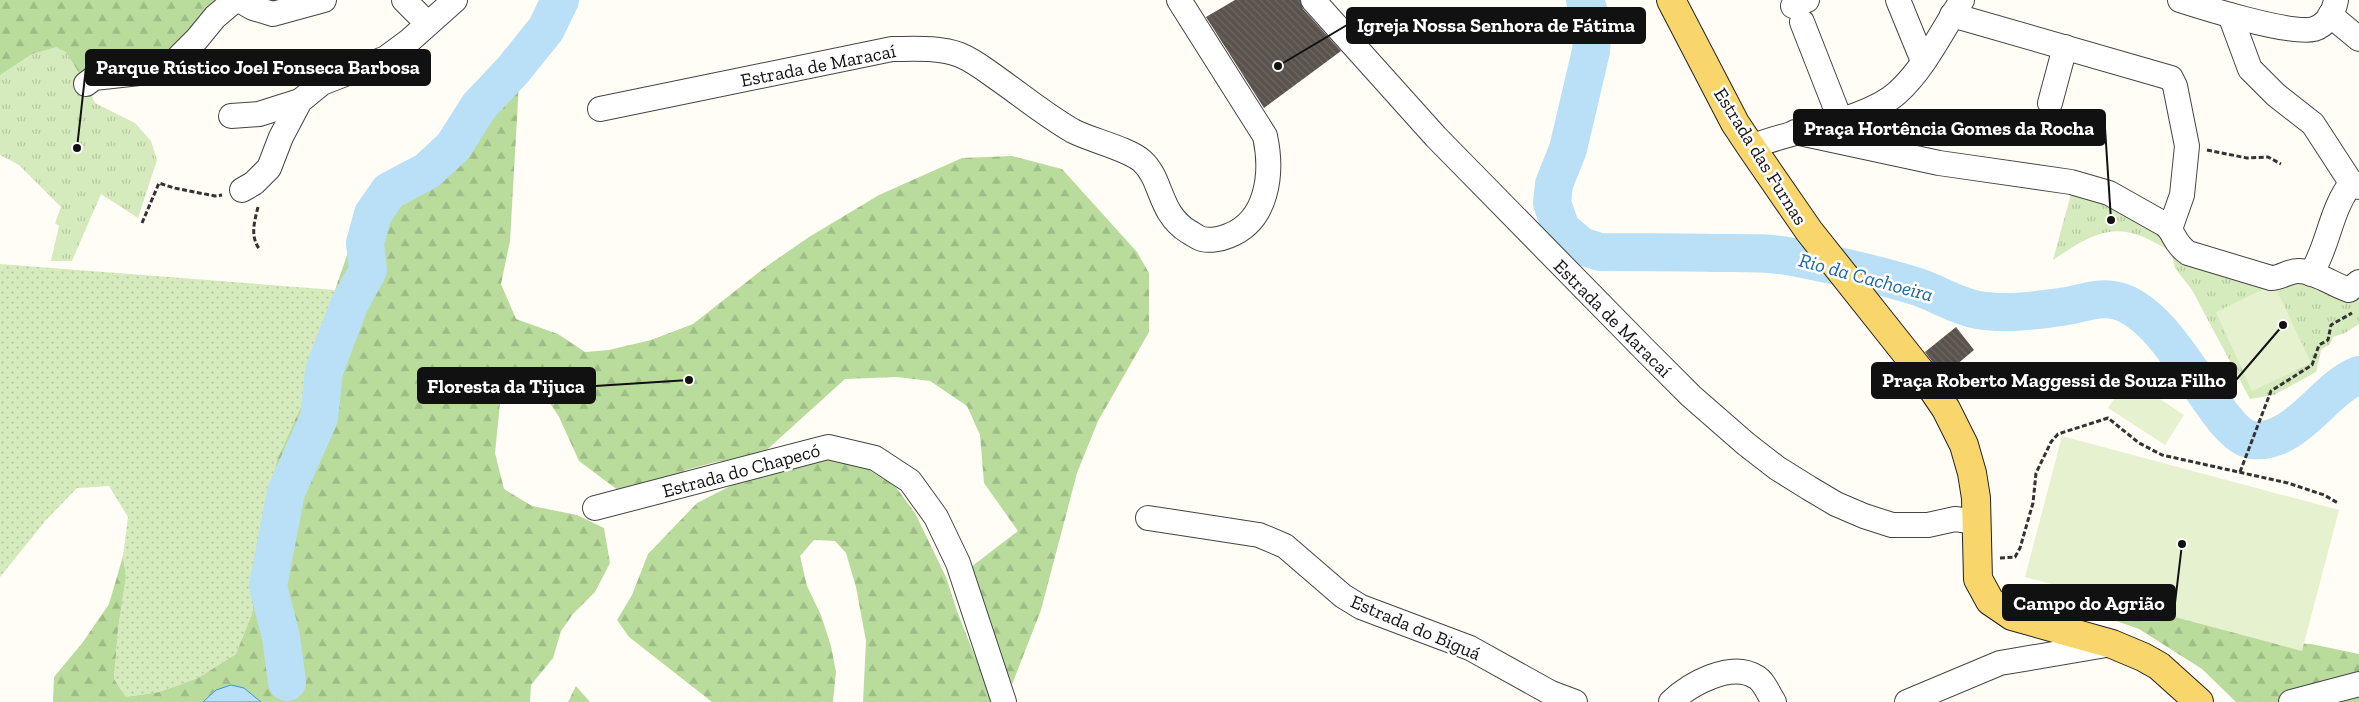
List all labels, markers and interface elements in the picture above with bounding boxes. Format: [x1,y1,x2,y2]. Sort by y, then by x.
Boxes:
callout: Igreja Nossa Senhora de Fátima [1347,8,1645,43]
text: Igreja Nossa Senhora de Fátima [1357,13,1635,37]
street label: Estrada de Maracaí [739,39,898,92]
callout: Parque Rústico Joel Fonseca Barbosa [86,50,430,85]
text: Parque Rústico Joel Fonseca Barbosa [96,55,420,79]
street label: Estrada das Furnas [1709,83,1812,229]
callout: Praça Hortência Gomes da Rocha [1794,110,2105,145]
text: Praça Hortência Gomes da Rocha [1804,116,2094,140]
water label: Rio da Cachoeira [1796,248,1936,306]
street label: Estrada de Maracaí [1549,255,1676,382]
callout: Praça Roberto Maggessi de Souza Filho [1872,363,2236,398]
callout: Floresta da Tijuca [418,368,595,403]
text: Praça Roberto Maggessi de Souza Filho [1882,368,2227,392]
text: Floresta da Tijuca [427,374,585,398]
street label: Estrada do Chapecó [660,438,823,503]
callout: Campo do Agrião [2003,585,2175,620]
street label: Estrada do Biguá [1347,590,1484,665]
text: Campo do Agrião [2013,591,2165,615]

